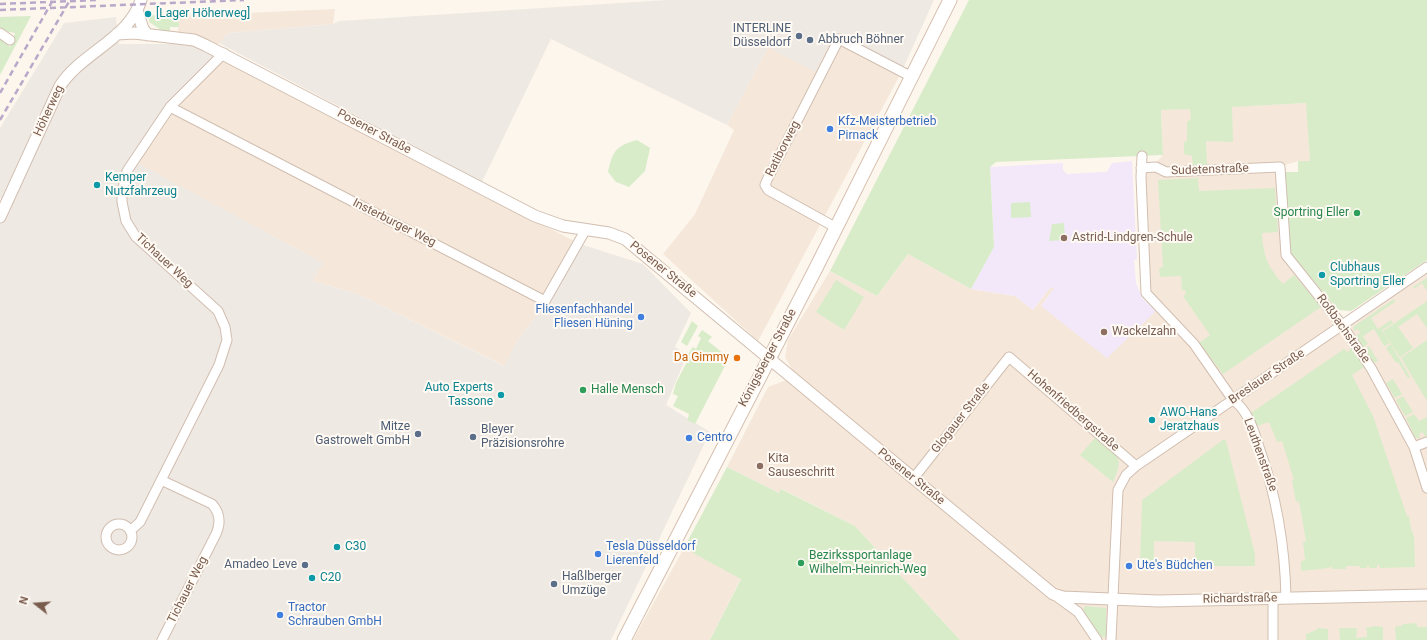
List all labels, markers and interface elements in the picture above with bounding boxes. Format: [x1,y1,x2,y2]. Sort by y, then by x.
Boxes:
place label: [Lager Höherweg] [156,7,250,21]
marker: [Lager Höherweg] [143,9,153,19]
place label: INTERLINE Düsseldorf [733,22,791,50]
marker: INTERLINE Düsseldorf [794,31,804,41]
place label: Abbruch Böhner [818,33,904,47]
marker: Abbruch Böhner [805,35,815,45]
street label: Höherweg [31,83,67,139]
street label: Posener Straße [334,106,414,158]
place label: Kfz-Meisterbetrieb Pirnack [838,115,936,143]
street label: Ratiborweg [763,119,803,179]
marker: Kfz-Meisterbetrieb Pirnack [825,124,835,134]
street label: Sudetenstraße [1171,161,1249,179]
place label: Kemper Nutzfahrzeug [105,171,177,199]
marker: Kemper Nutzfahrzeug [92,180,102,190]
street label: Insterburger Weg [350,196,438,250]
place label: Sportring Eller [1274,206,1349,220]
marker: Sportring Eller [1352,208,1362,218]
street label: Tichauer Weg [132,231,196,291]
place label: Astrid-Lindgren-Schule [1072,231,1193,245]
marker: Astrid-Lindgren-Schule [1059,233,1069,243]
street label: Posener Straße [627,239,699,301]
place label: Clubhaus Sportring Eller [1330,261,1405,289]
marker: Clubhaus Sportring Eller [1317,270,1327,280]
street label: Roßbachstraße [1313,292,1373,366]
place label: Fliesenfachhandel Fliesen Hüning [536,303,633,331]
street label: Königsberger Straße [736,307,800,409]
marker: Fliesenfachhandel Fliesen Hüning [636,312,646,322]
place label: Wackelzahn [1112,325,1176,339]
marker: Wackelzahn [1099,327,1109,337]
street label: Breslauer Straße [1226,346,1308,408]
place label: Da Gimmy [674,351,729,365]
marker: Da Gimmy [732,353,742,363]
street label: Hohenfriedbergstraße [1024,367,1122,455]
street label: Glogauer Straße [929,380,993,456]
place label: Auto Experts Tassone [425,381,493,409]
place label: Halle Mensch [591,383,664,397]
marker: Halle Mensch [578,385,588,395]
marker: Auto Experts Tassone [496,390,506,400]
place label: AWO-Hans Jeratzhaus [1160,406,1219,434]
marker: AWO-Hans Jeratzhaus [1147,415,1157,425]
street label: Leuthenstraße [1240,416,1280,494]
place label: Mitze Gastrowelt GmbH [315,420,410,448]
place label: Bleyer Präzisionsrohre [481,423,564,451]
marker: Mitze Gastrowelt GmbH [413,429,423,439]
place label: Centro [697,431,733,445]
marker: Bleyer Präzisionsrohre [468,432,478,442]
marker: Centro [684,433,694,443]
street label: Posener Straße [875,446,947,508]
place label: Kita Sauseschritt [768,452,835,480]
marker: Kita Sauseschritt [755,461,765,471]
place label: C30 [345,540,366,554]
place label: Tesla Düsseldorf Lierenfeld [606,540,696,568]
marker: C30 [332,542,342,552]
marker: Tesla Düsseldorf Lierenfeld [593,549,603,559]
place label: Bezirkssportanlage Wilhelm-Heinrich-Weg [809,549,926,577]
street label: Tichauer Weg [165,554,211,626]
place label: Amadeo Leve [224,558,297,572]
marker: Bezirkssportanlage Wilhelm-Heinrich-Weg [796,558,806,568]
place label: Ute's Büdchen [1137,559,1213,573]
marker: Amadeo Leve [300,560,310,570]
marker: Ute's Büdchen [1124,561,1134,571]
place label: Haßlberger Umzüge [562,570,621,598]
place label: C20 [320,571,341,585]
marker: C20 [307,573,317,583]
marker: Haßlberger Umzüge [549,579,559,589]
north arrow [16,584,56,624]
street label: Richardstraße [1203,591,1277,607]
text: N [17,595,31,606]
place label: Tractor Schrauben GmbH [288,601,382,629]
marker: Tractor Schrauben GmbH [275,610,285,620]

